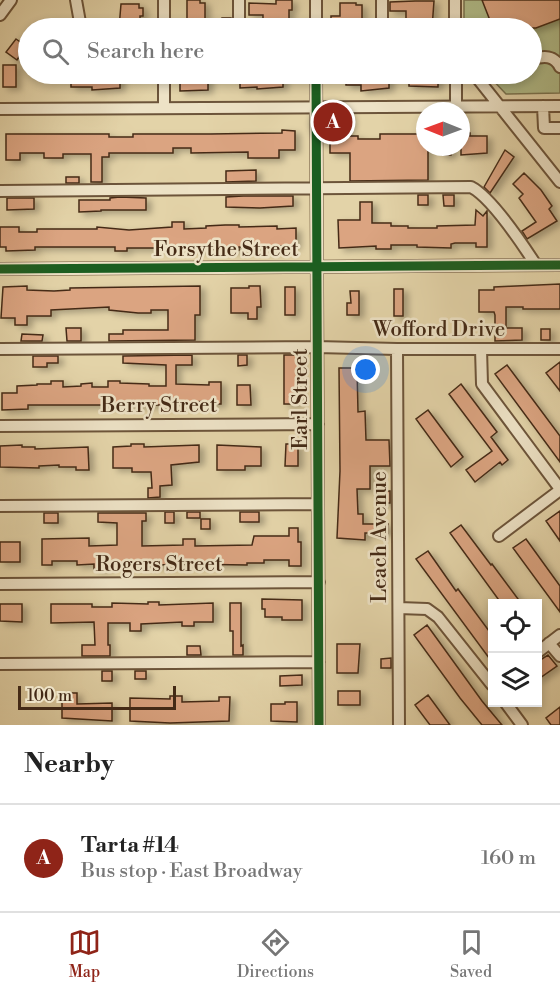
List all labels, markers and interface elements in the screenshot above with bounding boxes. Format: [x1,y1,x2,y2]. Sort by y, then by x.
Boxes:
search box [18,18,542,84]
icon: search [39,35,72,68]
text: Search here [87,38,204,65]
pin: A [314,100,352,144]
north arrow [416,102,470,156]
street label: Forsythe Street [153,237,299,263]
street label: Wofford Drive [372,317,505,343]
street label: Earl Street [288,348,314,450]
your location [351,355,380,384]
street label: Berry Street [100,393,218,419]
street label: Leach Avenue [367,471,393,603]
street label: Rogers Street [95,552,223,578]
map controls [488,599,542,707]
button: locate [488,599,542,653]
button: layers [488,653,542,707]
scale bar [18,683,176,710]
text: 100 m [27,686,72,706]
text: Nearby [24,748,114,780]
text: Tarta #14 [81,832,179,859]
text: A [36,846,51,871]
text: 160 m [481,846,536,871]
text: Bus stop · East Broadway [81,859,303,884]
tab: Map [68,926,101,982]
tab: Directions [237,926,314,982]
tab: Saved [450,926,492,982]

